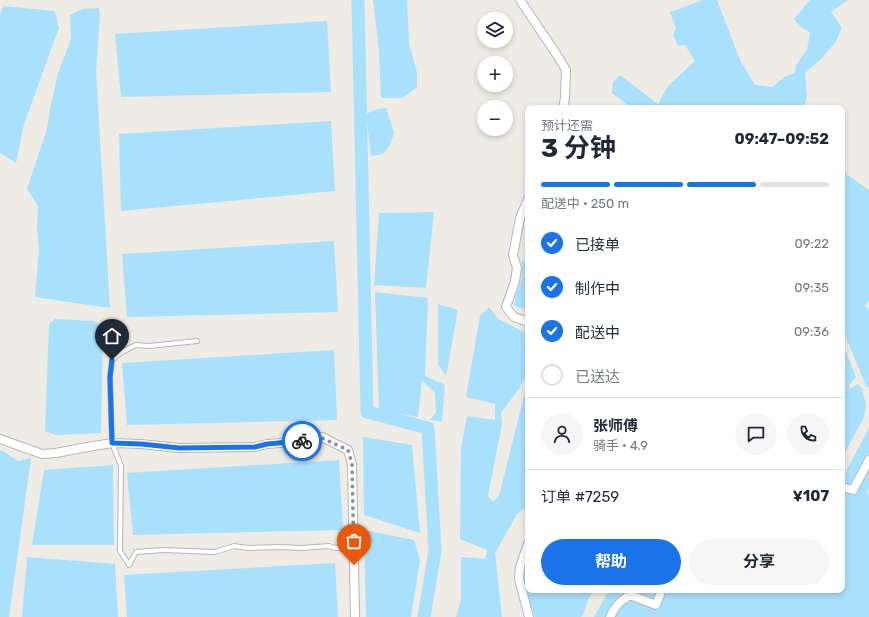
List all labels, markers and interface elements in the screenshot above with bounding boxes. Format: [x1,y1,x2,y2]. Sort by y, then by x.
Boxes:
map controls [477,12,513,136]
button: layers [477,12,513,48]
button: + [477,56,513,92]
button: − [477,100,513,136]
text: 预计还需 [541,118,593,133]
text: 09:47–09:52 [735,130,829,148]
text: 3 分钟 [541,133,616,164]
text: 配送中 · 250 m [541,196,629,211]
icon: check [541,232,563,254]
text: 已接单 [575,236,620,254]
text: 09:22 [794,236,829,251]
icon: check [541,276,563,298]
text: 制作中 [575,280,620,298]
text: 09:35 [794,280,829,295]
pin [95,319,129,360]
icon: check [541,320,563,342]
text: 配送中 [575,324,620,342]
text: 09:36 [794,324,829,339]
icon: home [101,325,123,347]
text: 已送达 [575,368,620,386]
button: person [541,413,583,455]
button: chat [735,413,777,455]
button: phone [787,413,829,455]
text: 张师傅 [593,417,638,435]
courier [282,421,322,461]
icon: bike [291,430,313,452]
text: 骑手 · 4.9 [593,438,648,453]
text: ¥107 [792,487,829,505]
text: 订单 #7259 [541,488,619,506]
pin [337,524,371,565]
icon: bag [343,530,365,552]
button: 帮助 [541,539,681,585]
button: 分享 [689,539,829,585]

